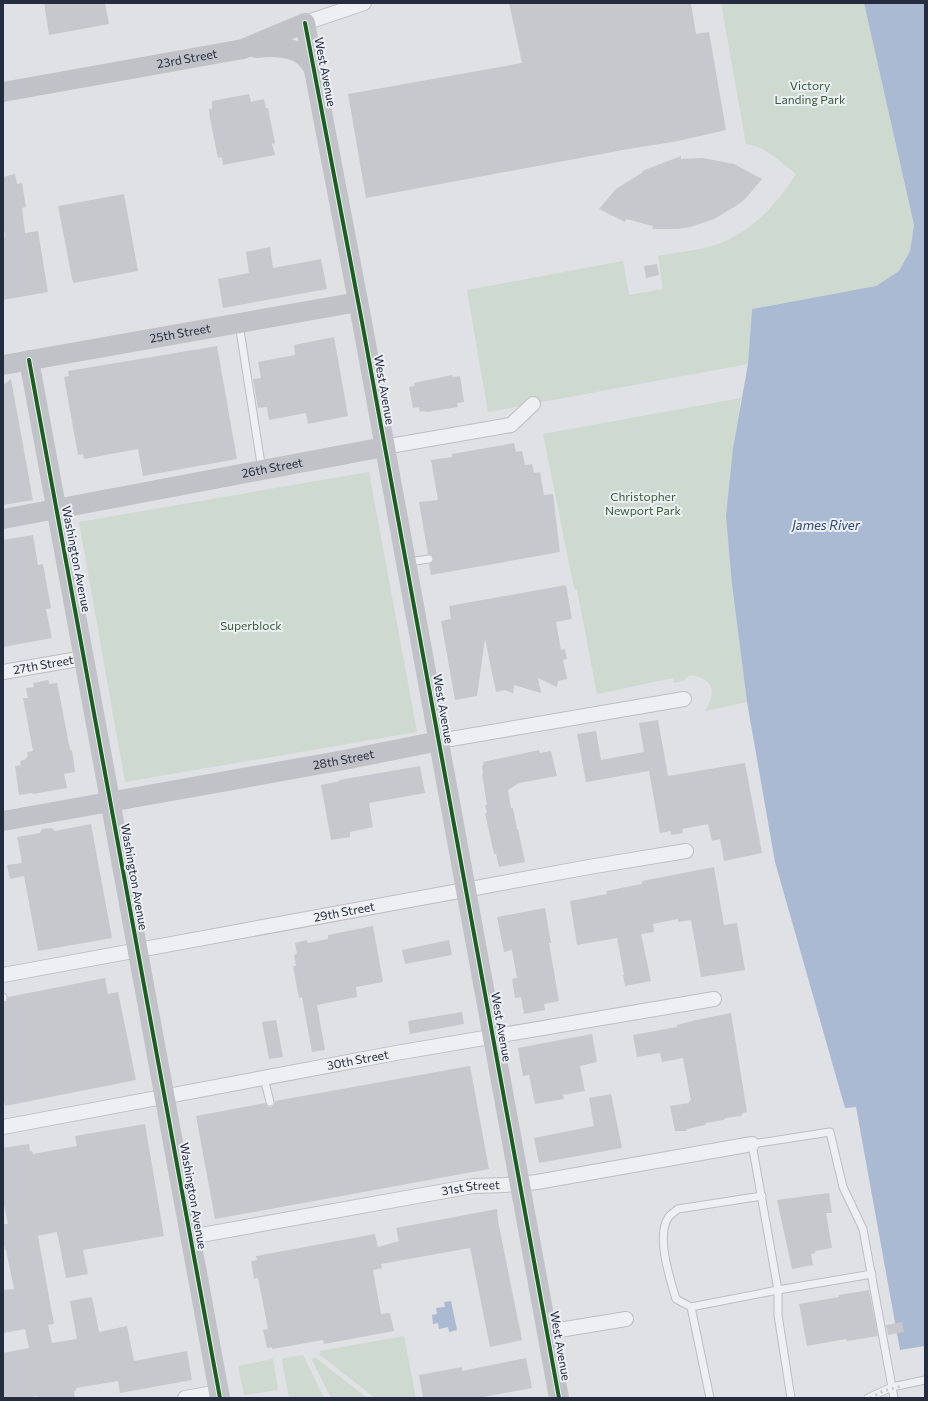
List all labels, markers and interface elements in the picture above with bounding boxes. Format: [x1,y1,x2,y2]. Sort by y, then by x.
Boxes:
street label: West Avenue [312,36,340,108]
street label: 23rd Street [155,46,218,70]
park label: Victory Landing Park [775,78,846,106]
street label: 25th Street [148,320,212,345]
street label: West Avenue [372,354,398,426]
street label: 26th Street [240,454,304,480]
park label: Christopher Newport Park [605,489,682,517]
street label: Washington Avenue [60,505,94,613]
water label: James River [791,517,861,533]
park label: Superblock [220,618,282,632]
street label: 27th Street [12,652,75,676]
street label: West Avenue [431,673,457,745]
street label: 28th Street [312,746,375,771]
street label: Washington Avenue [119,822,151,931]
street label: 29th Street [312,899,376,924]
street label: West Avenue [489,991,515,1063]
street label: 30th Street [325,1047,390,1072]
street label: Washington Avenue [178,1141,210,1250]
street label: 31st Street [440,1177,500,1198]
street label: West Avenue [548,1310,574,1382]

